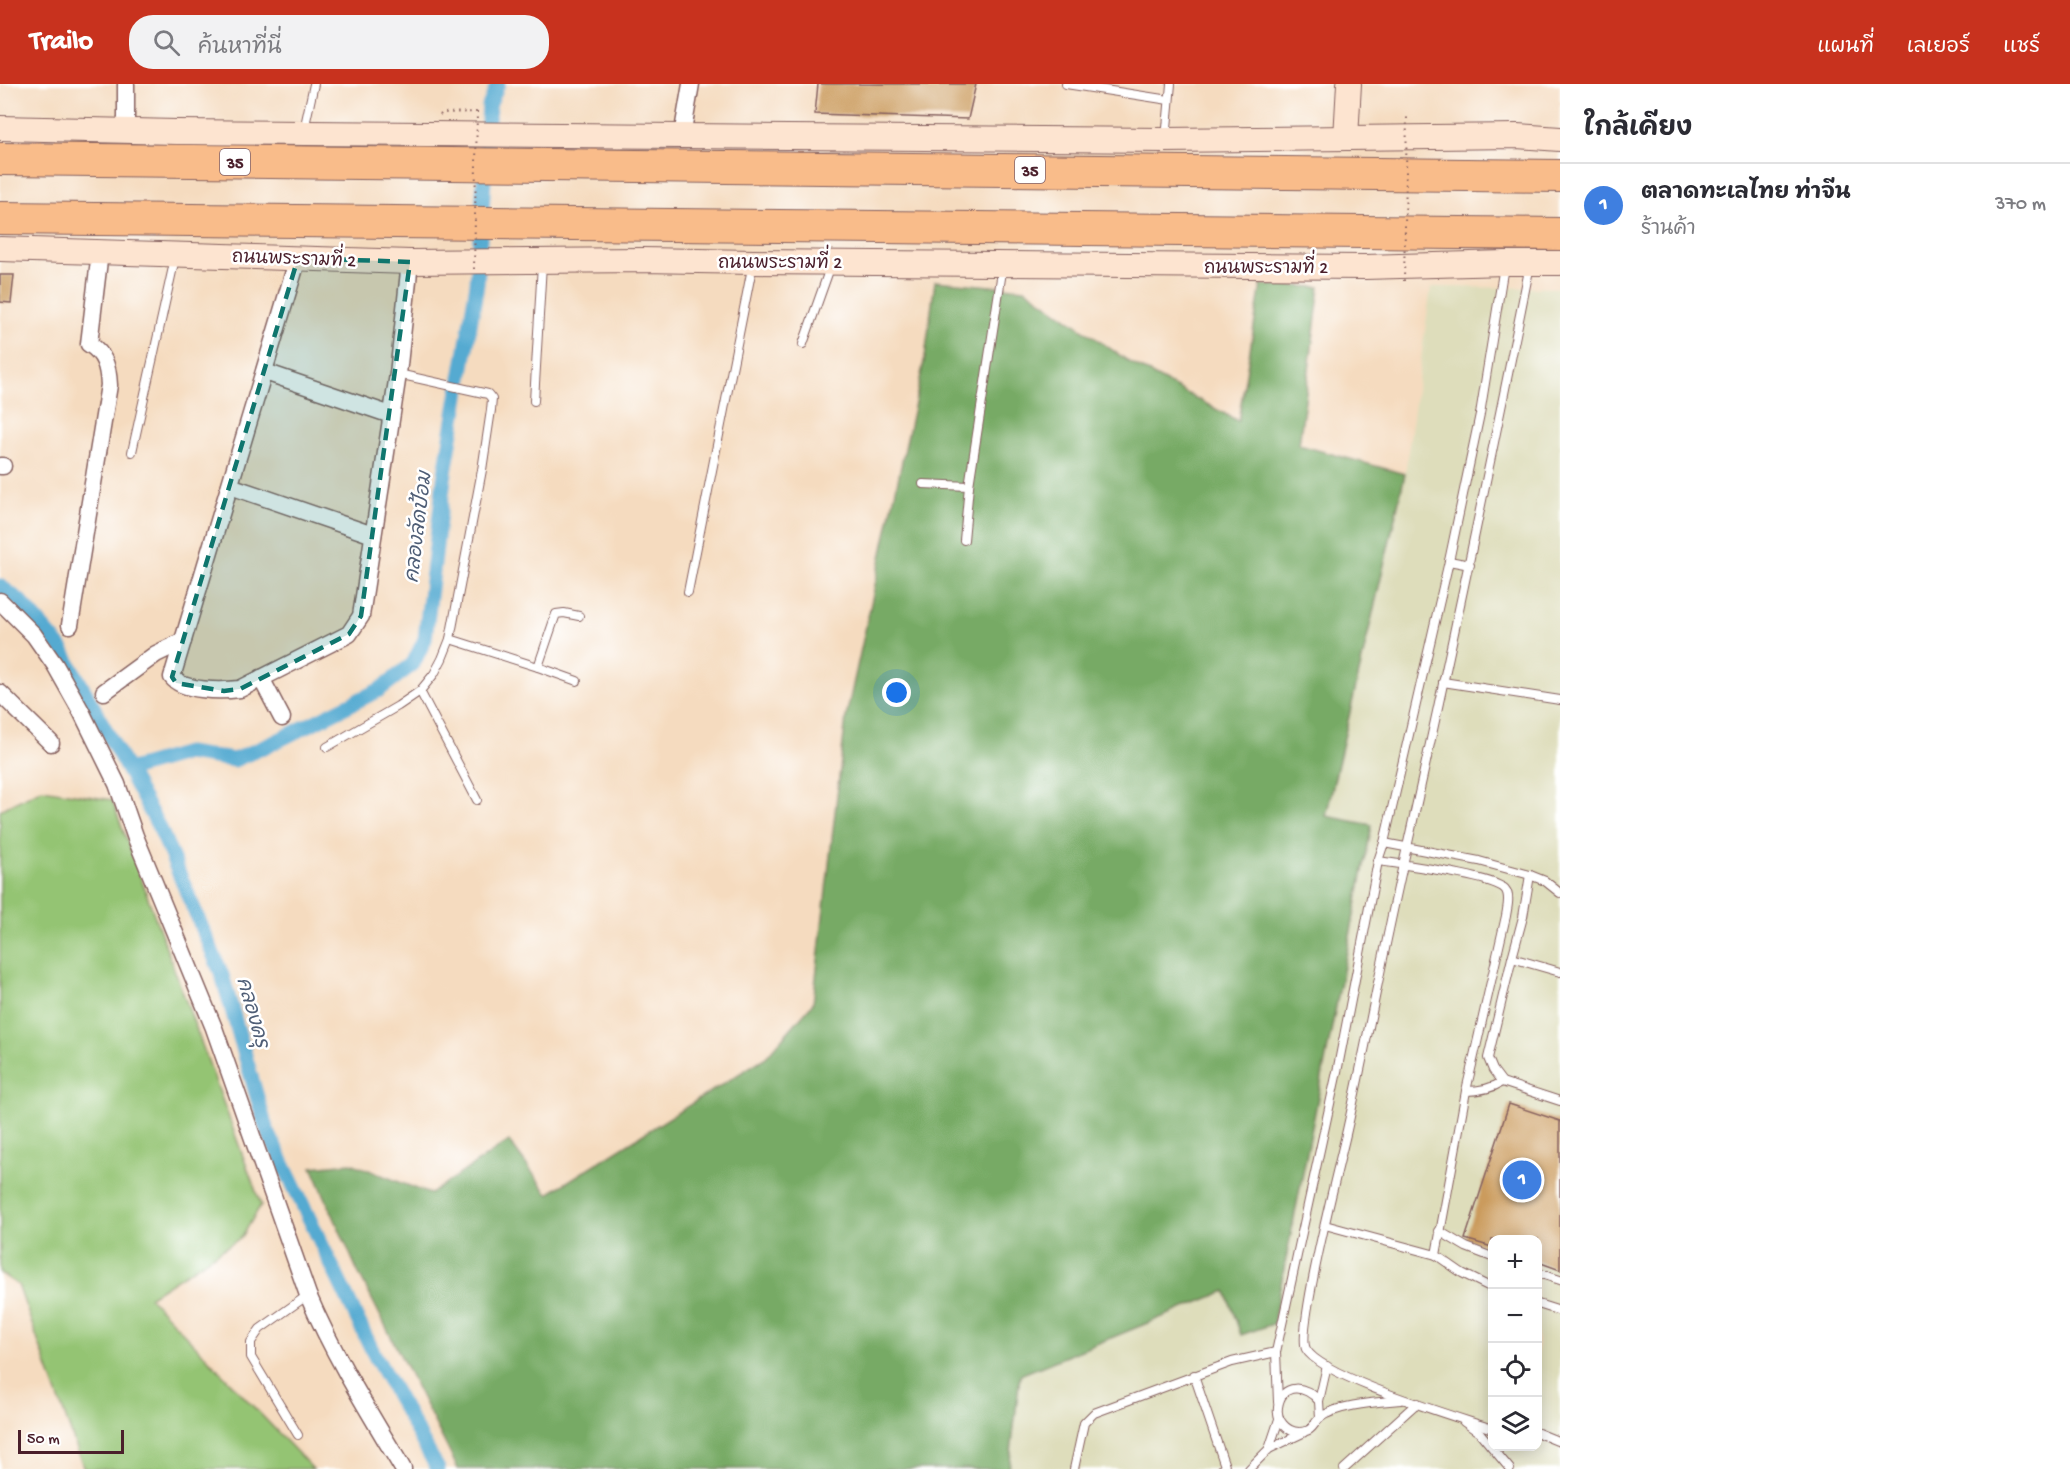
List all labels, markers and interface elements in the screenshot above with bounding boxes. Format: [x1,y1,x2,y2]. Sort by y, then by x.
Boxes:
search box [129,15,549,69]
text: Trailo [30,26,93,59]
icon: search [150,26,183,59]
text: ค้นหาที่นี่ [198,36,282,62]
text: แผนที่ [1817,36,1874,61]
text: เลเยอร์ [1907,36,1970,61]
text: แชร์ [2003,36,2040,61]
text: ใกล้เคียง [1584,115,1692,146]
road number: 35 [220,149,250,175]
road number: 35 [1015,157,1045,183]
text: ตลาดทะเลไทย ท่าจีน [1641,181,1851,207]
text: 1 [1599,194,1608,217]
text: 370 m [1995,194,2046,217]
text: ร้านค้า [1641,219,1696,242]
street label: ถนนพระรามที่ 2 [232,238,357,273]
street label: ถนนพระรามที่ 2 [718,244,842,275]
street label: ถนนพระรามที่ 2 [1204,249,1328,280]
water label: คลองลัดป้อม [398,469,439,584]
your location [882,678,911,707]
water label: คลองครุ [230,975,272,1053]
pin: 1 [1502,1158,1541,1202]
map controls [1488,1235,1542,1451]
button: + [1488,1235,1542,1289]
button: − [1488,1289,1542,1343]
button: locate [1488,1343,1542,1397]
button: layers [1488,1397,1542,1451]
scale bar [18,1427,124,1454]
text: 50 m [27,1431,60,1450]

